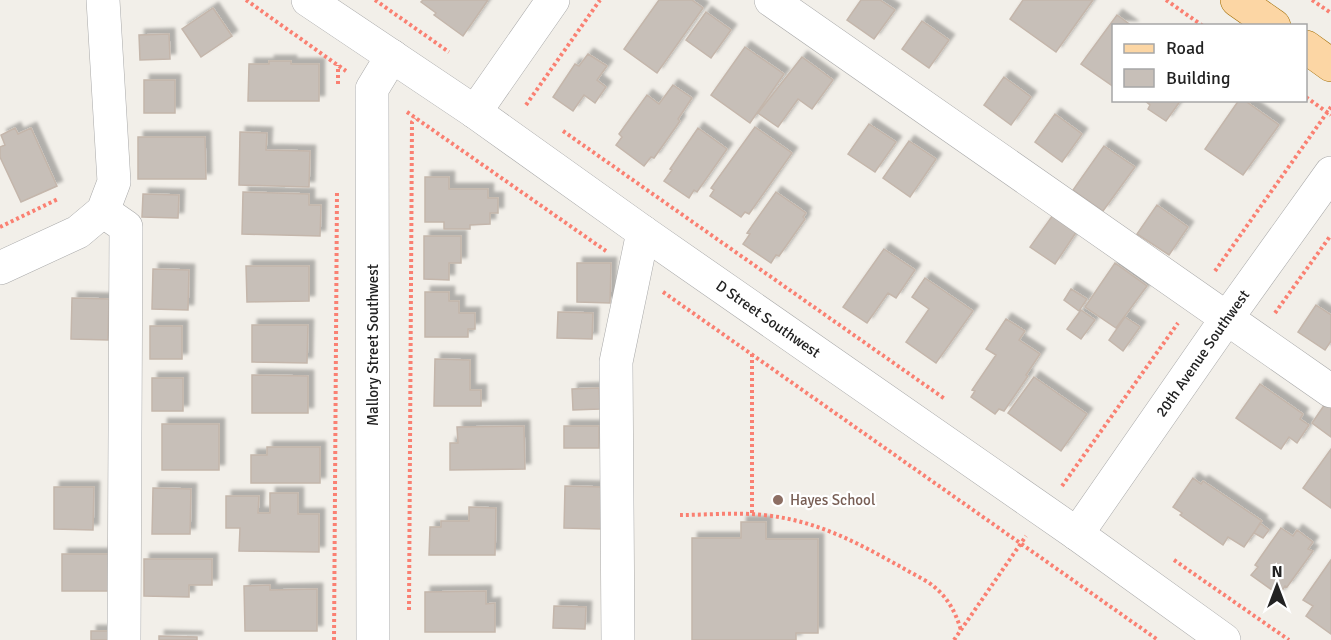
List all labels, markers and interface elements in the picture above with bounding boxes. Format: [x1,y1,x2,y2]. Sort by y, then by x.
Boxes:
legend [1112,24,1307,102]
text: Road [1166,37,1205,59]
text: Building [1166,67,1230,89]
street label: Mallory Street Southwest [364,264,382,426]
street label: D Street Southwest [713,277,824,362]
street label: 20th Avenue Southwest [1152,286,1253,420]
place label: Hayes School [790,491,875,509]
marker: Hayes School [771,493,785,507]
north arrow [1247,556,1307,616]
text: N [1271,562,1283,582]

